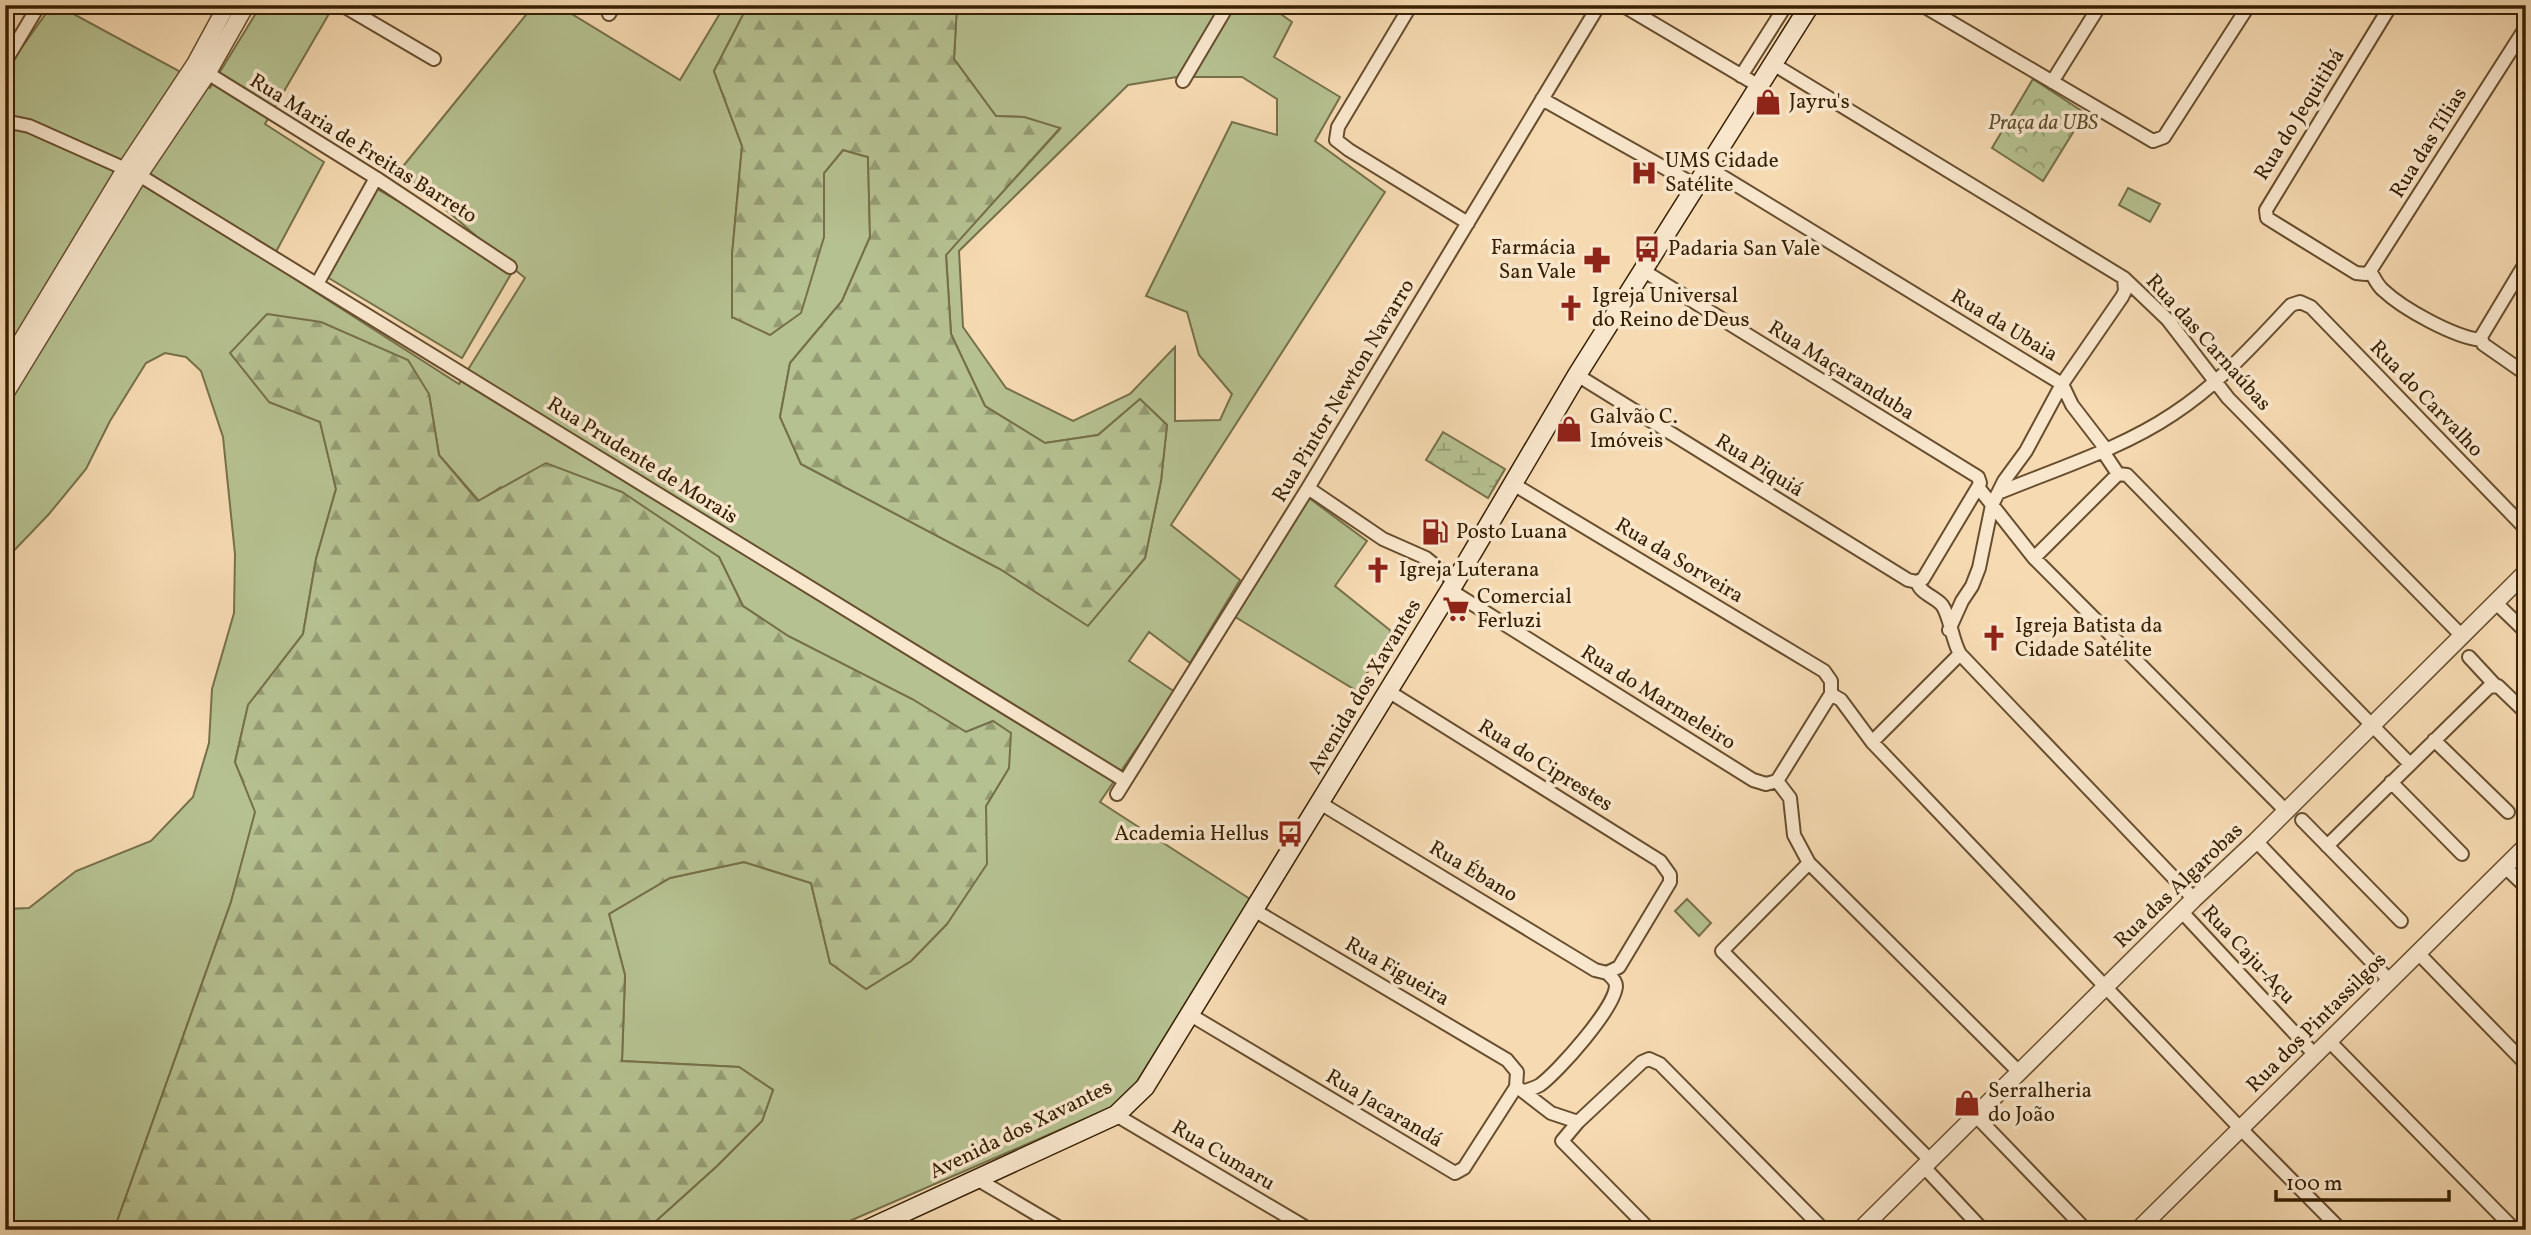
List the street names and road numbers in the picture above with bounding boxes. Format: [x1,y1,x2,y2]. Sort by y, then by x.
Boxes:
street label: Rua do Jequitibá [2248,44,2352,186]
street label: Rua Maria de Freitas Barreto [244,67,482,231]
street label: Rua das Tílias [2383,82,2475,204]
street label: Rua das Carnaúbas [2139,268,2277,418]
street label: Rua Pintor Newton Navarro [1266,274,1422,508]
street label: Rua da Ubaia [1945,283,2063,369]
street label: Rua Maçaranduba [1762,314,1920,428]
street label: Rua do Carvalho [2363,334,2489,464]
street label: Rua Prudente de Morais [541,390,743,532]
street label: Rua Piquiá [1709,427,1809,505]
street label: Rua da Sorveira [1609,511,1749,611]
street label: Avenida dos Xavantes [1301,594,1429,780]
street label: Rua do Marmeleiro [1575,639,1741,757]
street label: Rua do Ciprestes [1472,713,1618,819]
street label: Rua das Algarobas [2108,817,2250,955]
street label: Rua Ébano [1423,834,1523,910]
street label: Rua Caju-Açu [2194,899,2302,1011]
street label: Rua Figueira [1339,930,1455,1014]
street label: Rua dos Pintassilgos [2240,946,2394,1100]
street label: Rua Jacarandá [1320,1063,1448,1155]
street label: Avenida dos Xavantes [925,1073,1117,1187]
street label: Rua Cumaru [1166,1114,1280,1198]

